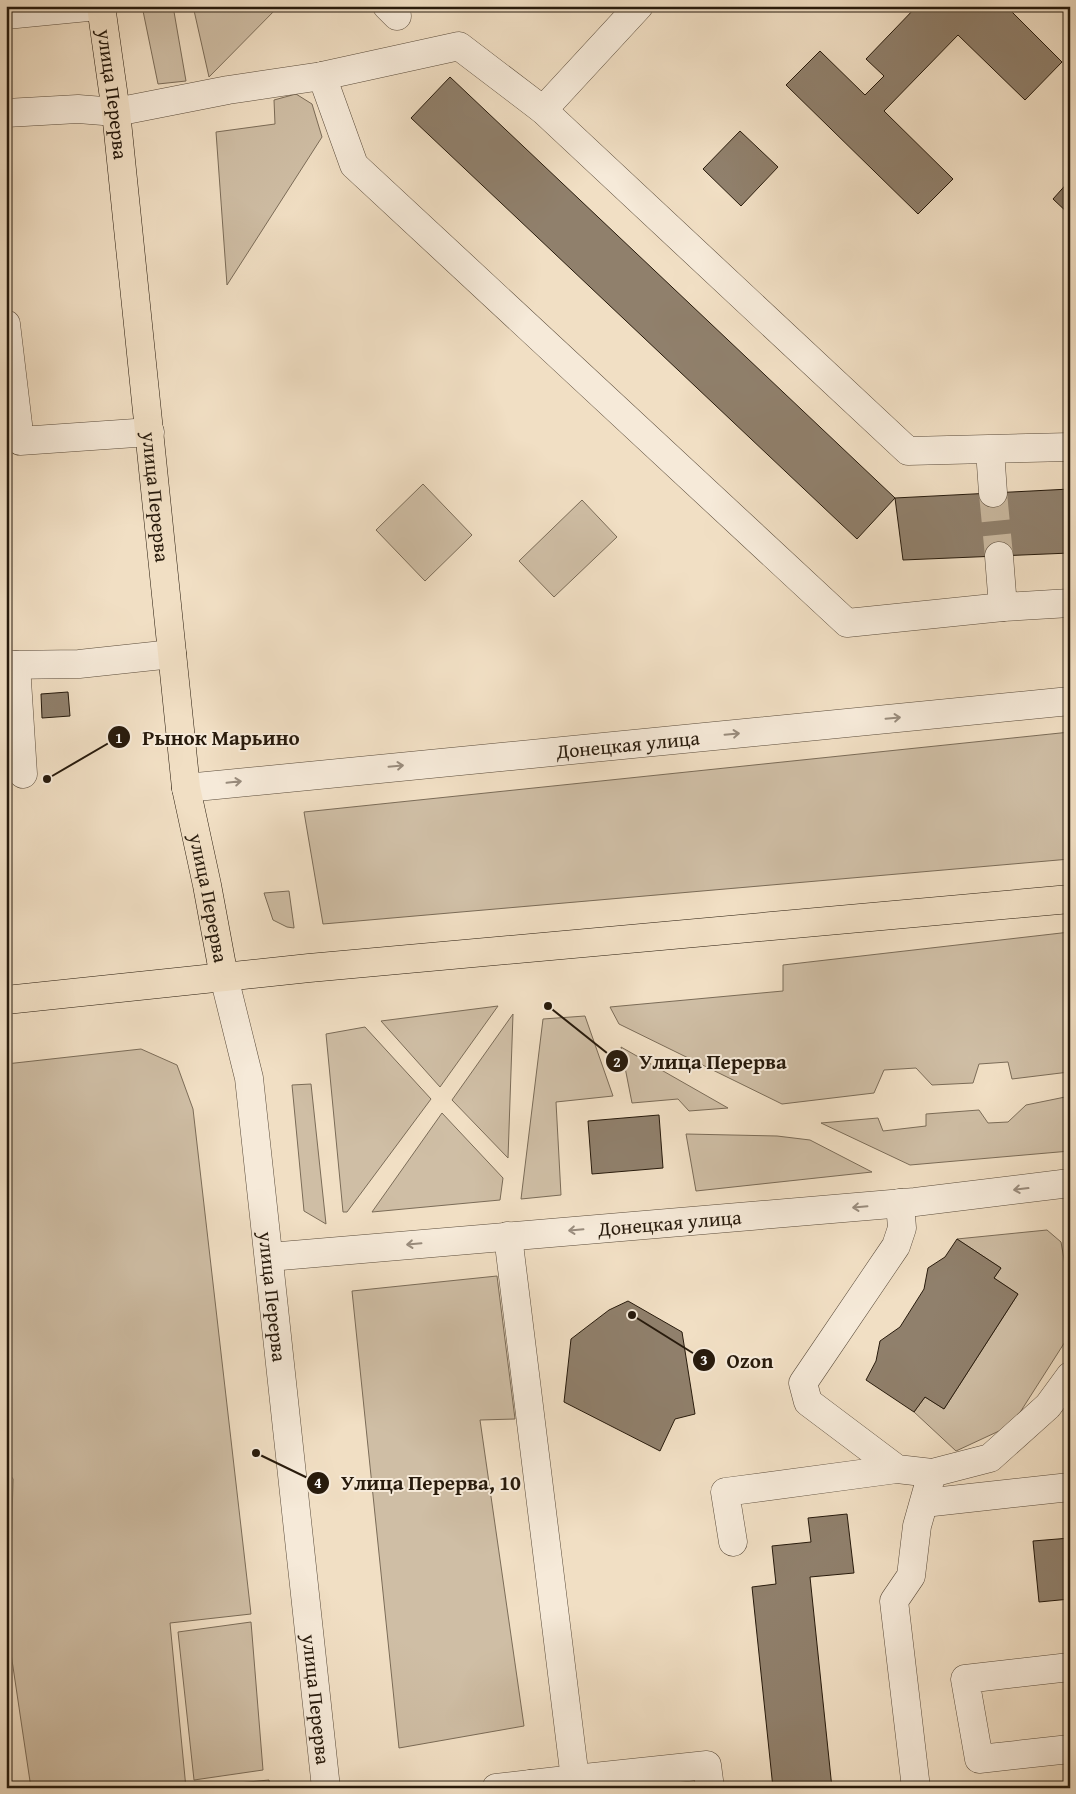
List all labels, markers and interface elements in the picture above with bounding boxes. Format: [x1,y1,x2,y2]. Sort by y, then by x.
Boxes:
street label: улица Перерва [90,26,136,161]
street label: улица Перерва [135,429,178,564]
one-way arrow [885,713,901,723]
callout: Рынок Марьино [107,719,310,755]
text: Рынок Марьино [142,722,300,753]
street label: Донецкая улица [554,722,701,766]
text: 1 [115,727,123,748]
one-way arrow [723,729,739,738]
one-way arrow [387,761,403,771]
one-way arrow [226,777,242,787]
street label: улица Перерва [182,830,236,965]
callout: Улица Перерва [604,1043,797,1079]
text: Улица Перерва [639,1046,787,1077]
text: 2 [613,1051,621,1072]
one-way arrow [1014,1184,1030,1194]
street label: Донецкая улица [596,1202,743,1243]
one-way arrow [852,1202,868,1211]
one-way arrow [568,1225,584,1235]
street label: улица Перерва [252,1229,295,1364]
one-way arrow [406,1239,422,1249]
callout: Ozon [692,1342,783,1378]
text: Ozon [727,1345,774,1376]
text: 3 [700,1349,708,1370]
callout: Улица Перерва, 10 [306,1465,531,1501]
text: Улица Перерва, 10 [341,1467,521,1498]
text: 4 [314,1472,322,1493]
street label: улица Перерва [295,1632,338,1766]

